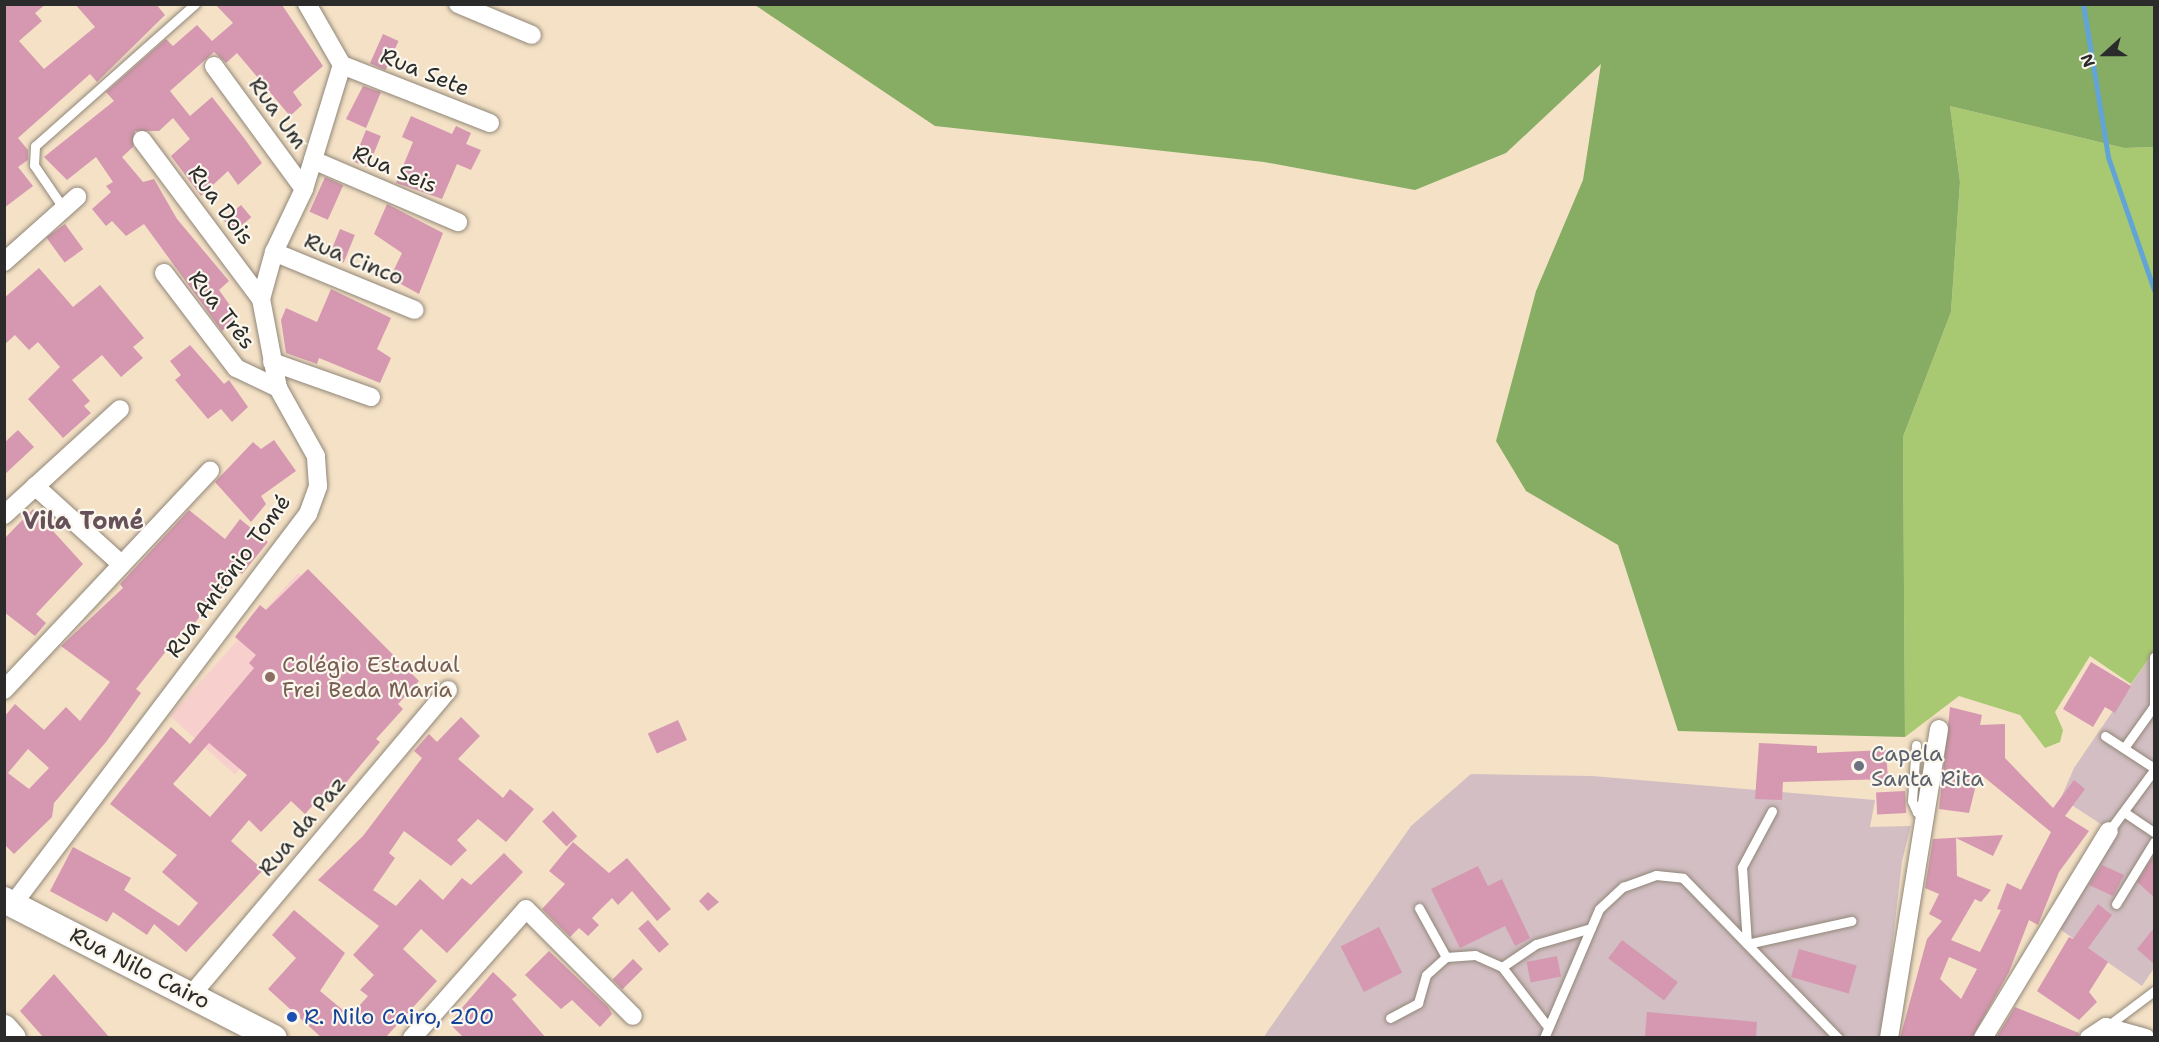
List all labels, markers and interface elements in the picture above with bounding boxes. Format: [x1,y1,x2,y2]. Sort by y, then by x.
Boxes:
north arrow [2075,24,2135,84]
street label: Rua Sete [377,42,473,102]
text: N [2076,51,2100,70]
street label: Rua Um [243,72,313,154]
street label: Rua Seis [349,139,441,199]
street label: Rua Dois [183,160,259,250]
street label: Rua Cinco [300,227,408,291]
street label: Rua Três [183,266,261,354]
street label: Rua Antônio Tomé [160,489,296,663]
district label: Vila Tomé [22,508,144,536]
place label: Colégio Estadual Frei Beda Maria [282,651,460,702]
marker: Colégio Estadual Frei Beda Maria [263,670,277,684]
place label: Capela Santa Rita [1871,740,1984,792]
marker: Capela Santa Rita [1852,759,1866,773]
street label: Rua da Paz [253,771,351,881]
street label: Rua Nilo Cairo [66,921,214,1015]
place label: R. Nilo Cairo, 200 [304,1004,494,1030]
marker: R. Nilo Cairo, 200 [285,1010,299,1024]

